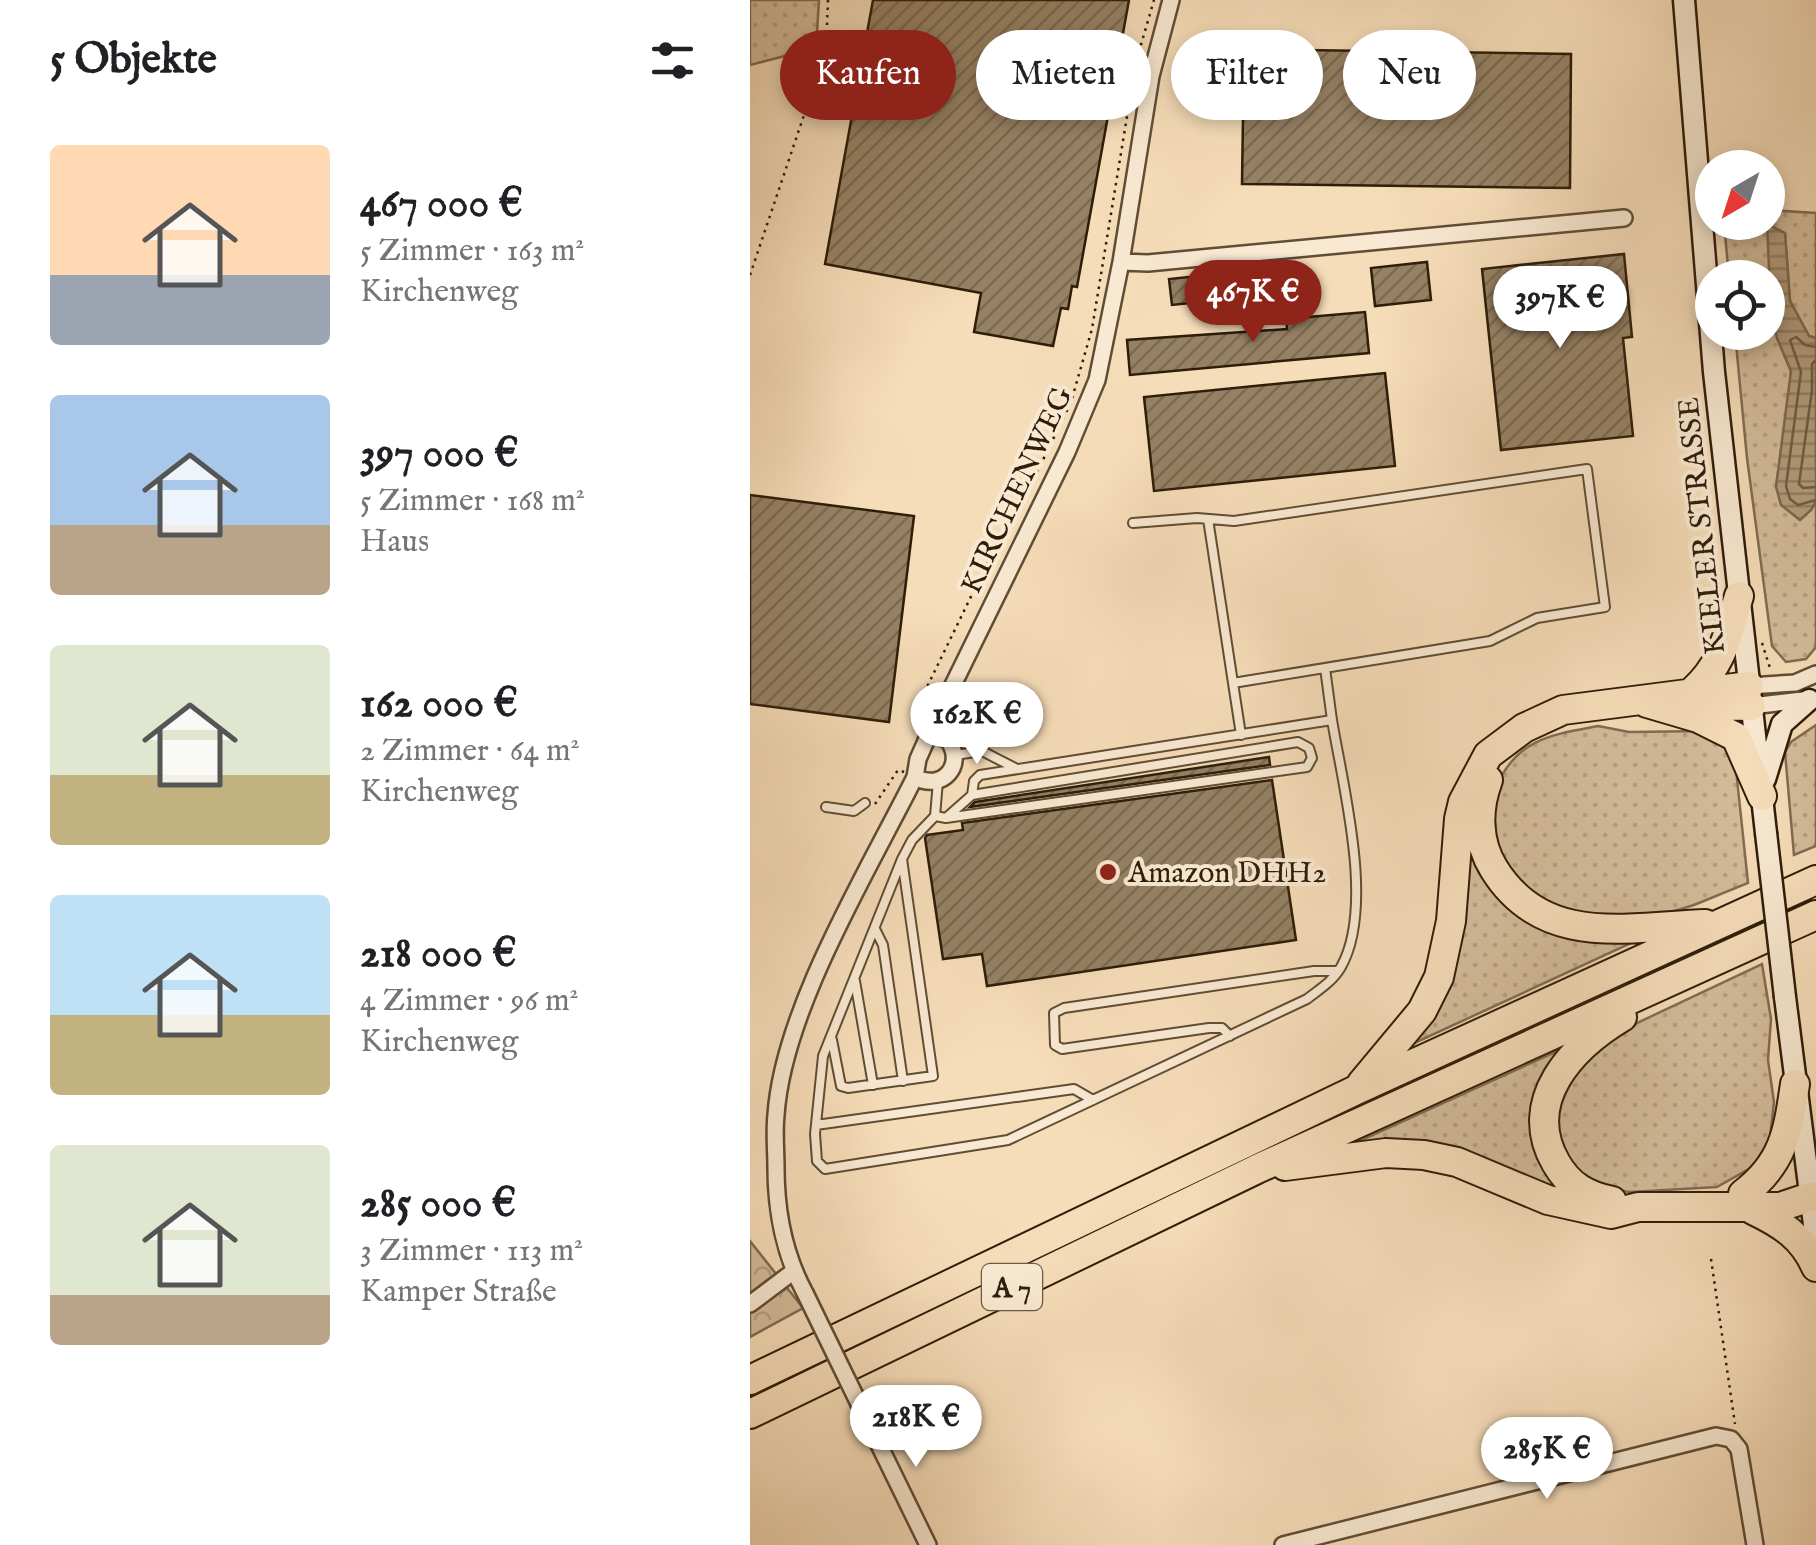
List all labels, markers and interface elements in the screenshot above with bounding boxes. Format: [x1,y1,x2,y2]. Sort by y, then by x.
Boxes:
chip: Kaufen [780,30,956,120]
chip: Mieten [976,30,1151,120]
chip: Filter [1171,30,1323,120]
chip: Neu [1343,30,1476,120]
icon: filters [645,33,700,88]
text: 5 Objekte [50,34,217,87]
north arrow [1695,150,1785,240]
map controls [1695,150,1785,350]
text: 467 000 € [360,178,523,231]
icon: home [130,185,250,305]
text: 5 Zimmer · 163 m² [360,231,584,272]
pin: 467K € [1172,260,1334,345]
button: locate [1695,260,1785,350]
pin: 397K € [1479,266,1641,351]
text: Kirchenweg [360,272,518,313]
text: 467K € [1206,272,1300,313]
text: 397K € [1515,278,1605,319]
street label: KIRCHENWEG [953,381,1082,600]
street label: KIELER STRASSE [1671,395,1735,656]
text: 397 000 € [360,428,519,481]
icon: home [130,435,250,555]
text: 5 Zimmer · 168 m² [360,481,585,522]
text: Haus [360,522,429,563]
text: 162 000 € [360,678,518,731]
pin: 162K € [896,682,1058,767]
icon: home [130,685,250,805]
text: 162K € [932,694,1022,735]
text: 2 Zimmer · 64 m² [360,731,580,772]
text: Kirchenweg [360,772,518,813]
place label: Amazon DHH2 [1127,855,1326,893]
marker: Amazon DHH2 [1097,861,1119,883]
text: 218 000 € [360,928,517,981]
icon: home [130,935,250,1055]
text: 4 Zimmer · 96 m² [360,981,579,1022]
text: Kirchenweg [360,1022,518,1063]
text: 285 000 € [360,1178,516,1231]
icon: home [130,1185,250,1305]
text: 3 Zimmer · 113 m² [360,1231,583,1272]
road number: A 7 [982,1264,1042,1310]
text: Kamper Straße [360,1272,557,1313]
pin: 218K € [835,1385,997,1470]
text: 218K € [872,1397,960,1438]
pin: 285K € [1466,1417,1628,1502]
text: 285K € [1503,1429,1591,1470]

